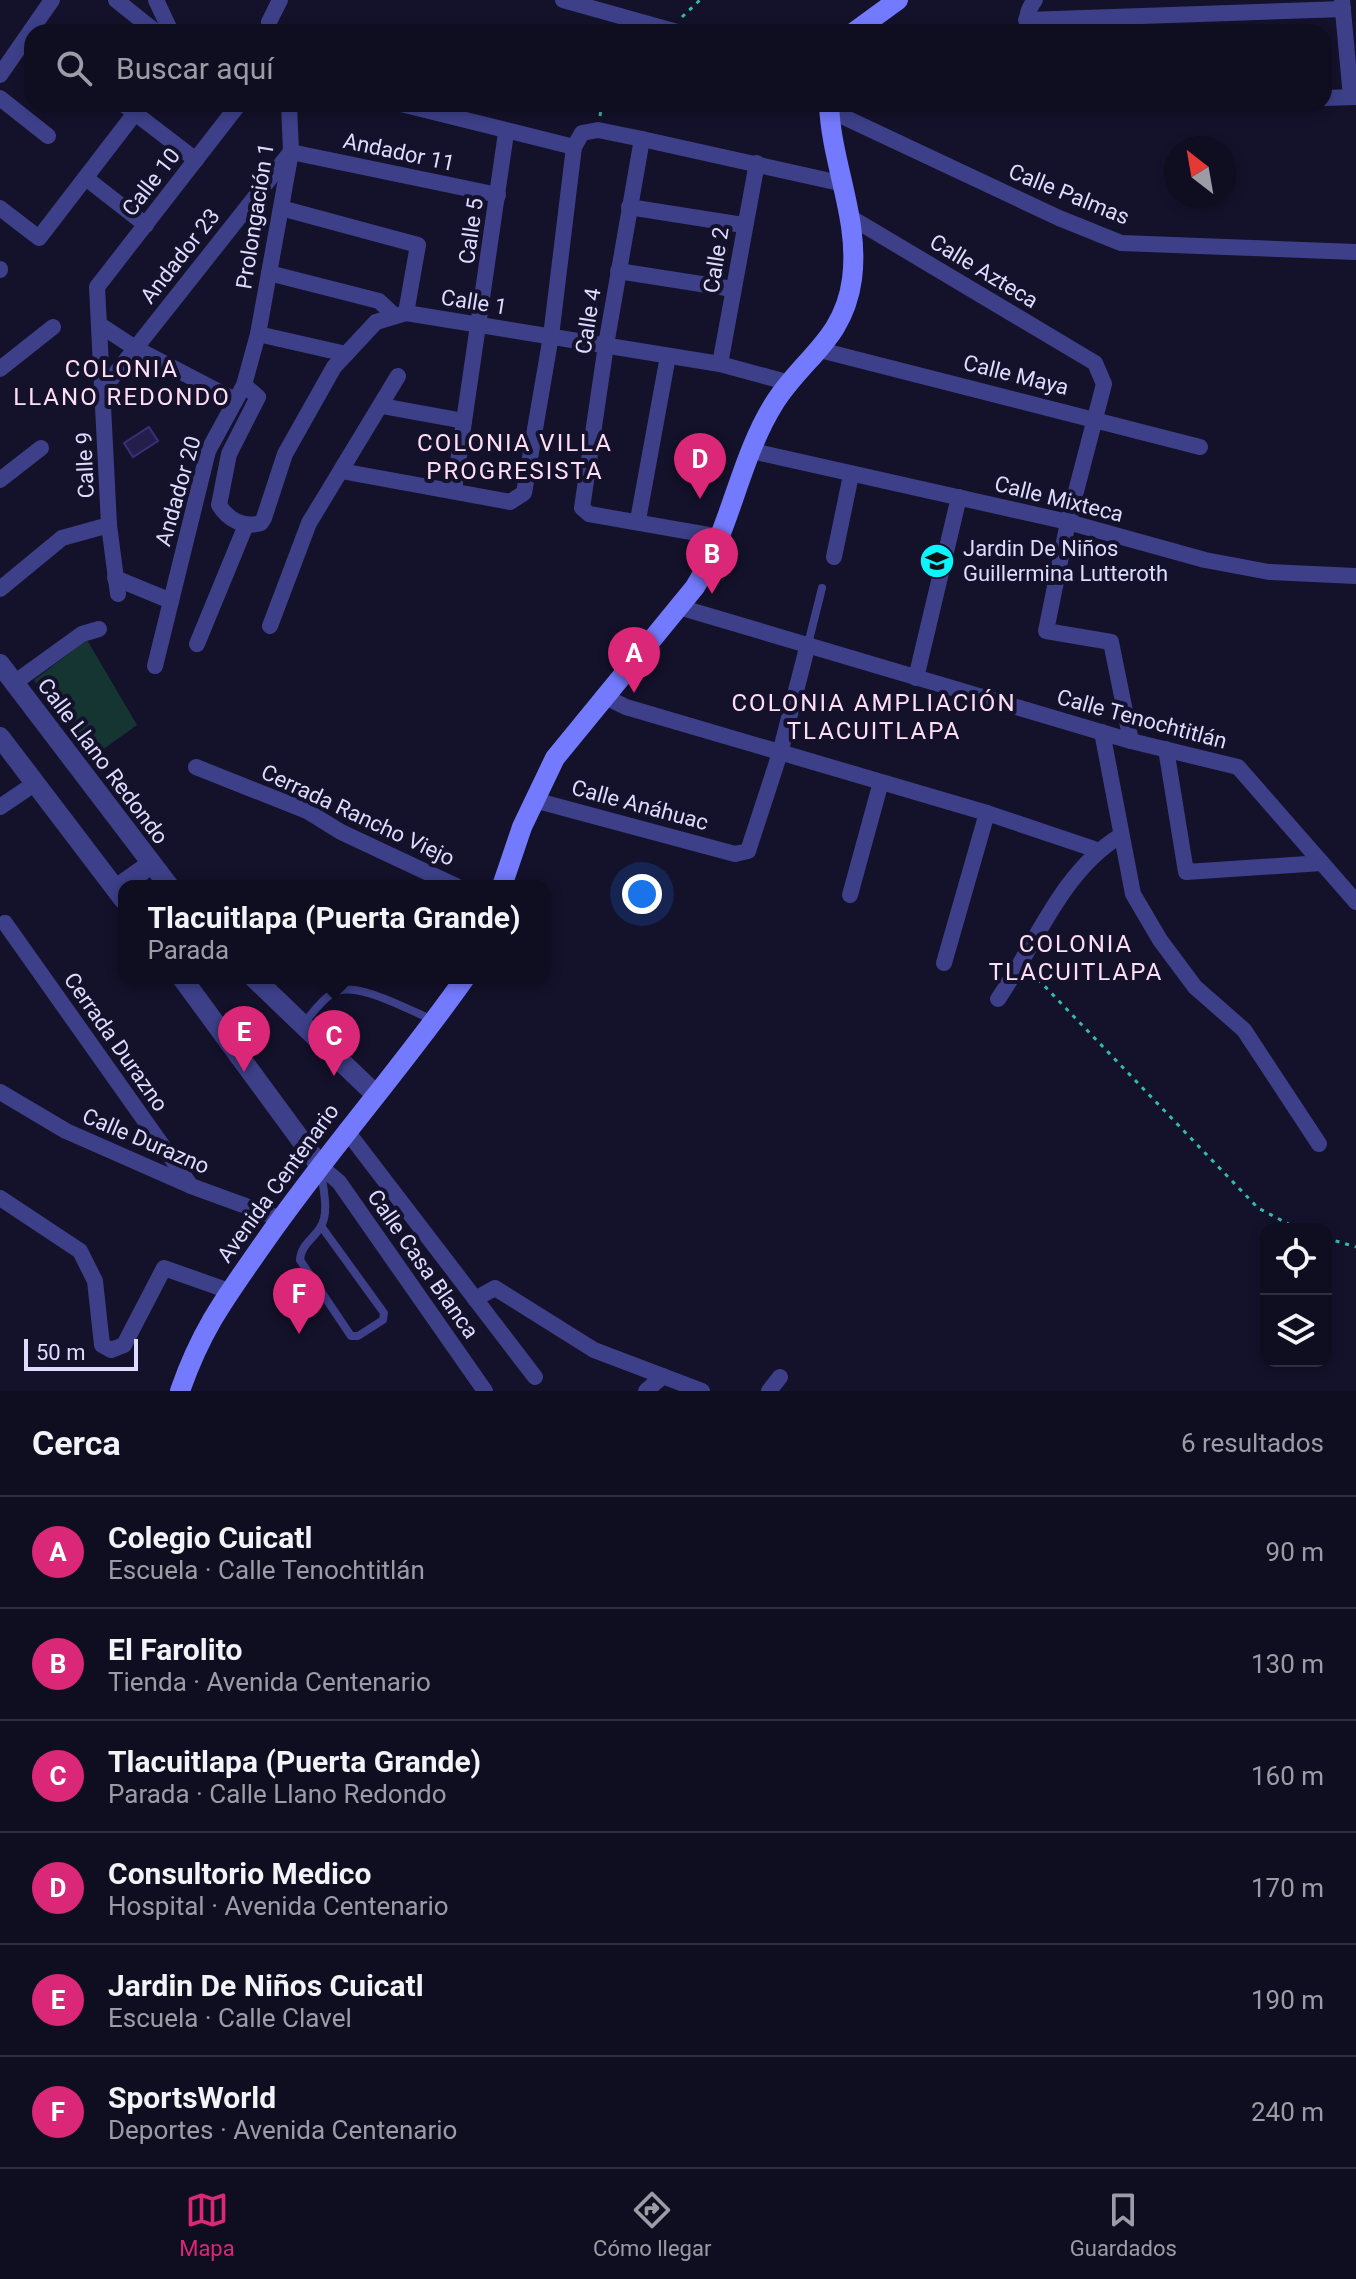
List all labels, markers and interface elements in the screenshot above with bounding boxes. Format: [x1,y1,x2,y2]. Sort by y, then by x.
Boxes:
search box [24,24,1332,112]
icon: search [52,46,96,90]
text: Buscar aquí [116,51,274,86]
street label: Andador 11 [341,128,457,176]
north arrow [1164,136,1236,208]
street label: Prolongación 1 [231,141,279,291]
street label: Calle 10 [117,143,185,221]
street label: Calle Palmas [1005,158,1133,230]
street label: Calle 5 [454,196,488,266]
street label: Andador 23 [135,204,225,308]
street label: Calle 2 [698,225,734,295]
street label: Calle Azteca [925,229,1043,313]
street label: Calle 1 [439,284,509,320]
street label: Calle 4 [570,286,606,356]
street label: Calle Maya [961,350,1071,400]
district label: COLONIA LLANO REDONDO [13,355,231,411]
district label: COLONIA VILLA PROGRESISTA [417,429,613,485]
street label: Calle 9 [71,431,99,499]
street label: Andador 20 [150,433,206,549]
pin: D [674,433,726,499]
street label: Calle Mixteca [992,471,1126,527]
pin: B [686,528,738,594]
place label: Jardin De Niños Guillermina Lutteroth [963,536,1168,586]
school or university icon: Jardin De Niños Guillermina Lutteroth [918,542,956,580]
pin: A [608,627,660,693]
street label: Calle Llano Redondo [33,673,173,849]
street label: Calle Tenochtitlán [1054,684,1230,754]
district label: COLONIA AMPLIACIÓN TLACUITLAPA [732,689,1017,745]
street label: Cerrada Rancho Viejo [257,759,459,871]
street label: Calle Anáhuac [569,775,711,835]
your location [622,874,662,914]
popup [118,880,550,984]
text: Tlacuitlapa (Puerta Grande) [147,900,521,935]
district label: COLONIA TLACUITLAPA [989,930,1163,986]
text: Parada [147,935,229,965]
street label: Cerrada Durazno [59,968,173,1116]
pin: E [218,1006,270,1072]
pin: C [308,1010,360,1076]
street label: Avenida Centenario [212,1099,344,1267]
street label: Calle Durazno [79,1103,213,1179]
street label: Calle Casa Blanca [362,1185,484,1343]
map controls [1260,1223,1332,1367]
button: locate [1260,1223,1332,1295]
pin: F [273,1268,325,1334]
button: layers [1260,1295,1332,1367]
scale bar [24,1335,138,1371]
text: 50 m [36,1340,85,1365]
text: Cerca [32,1423,121,1463]
text: 6 resultados [1181,1428,1324,1458]
text: Colegio Cuicatl [108,1520,312,1555]
text: A [49,1537,67,1567]
text: 90 m [1266,1537,1324,1567]
text: Escuela · Calle Tenochtitlán [108,1555,425,1585]
text: El Farolito [108,1632,242,1667]
text: B [50,1649,66,1679]
text: 130 m [1251,1649,1324,1679]
text: Tienda · Avenida Centenario [108,1667,431,1697]
text: Tlacuitlapa (Puerta Grande) [108,1744,481,1779]
text: C [49,1761,67,1791]
text: 160 m [1251,1761,1324,1791]
text: Parada · Calle Llano Redondo [108,1779,447,1809]
text: Consultorio Medico [108,1856,371,1891]
text: D [50,1873,66,1903]
text: 170 m [1251,1873,1324,1903]
text: Hospital · Avenida Centenario [108,1891,449,1921]
text: Jardin De Niños Cuicatl [108,1968,424,2003]
text: E [51,1985,65,2015]
text: 190 m [1251,1985,1324,2015]
text: Escuela · Calle Clavel [108,2003,352,2033]
text: SportsWorld [108,2080,276,2115]
text: F [51,2097,65,2127]
text: 240 m [1251,2097,1324,2127]
text: Deportes · Avenida Centenario [108,2115,457,2145]
tab: Mapa [179,2188,235,2261]
tab: Cómo llegar [593,2188,711,2261]
tab: Guardados [1070,2188,1177,2261]

